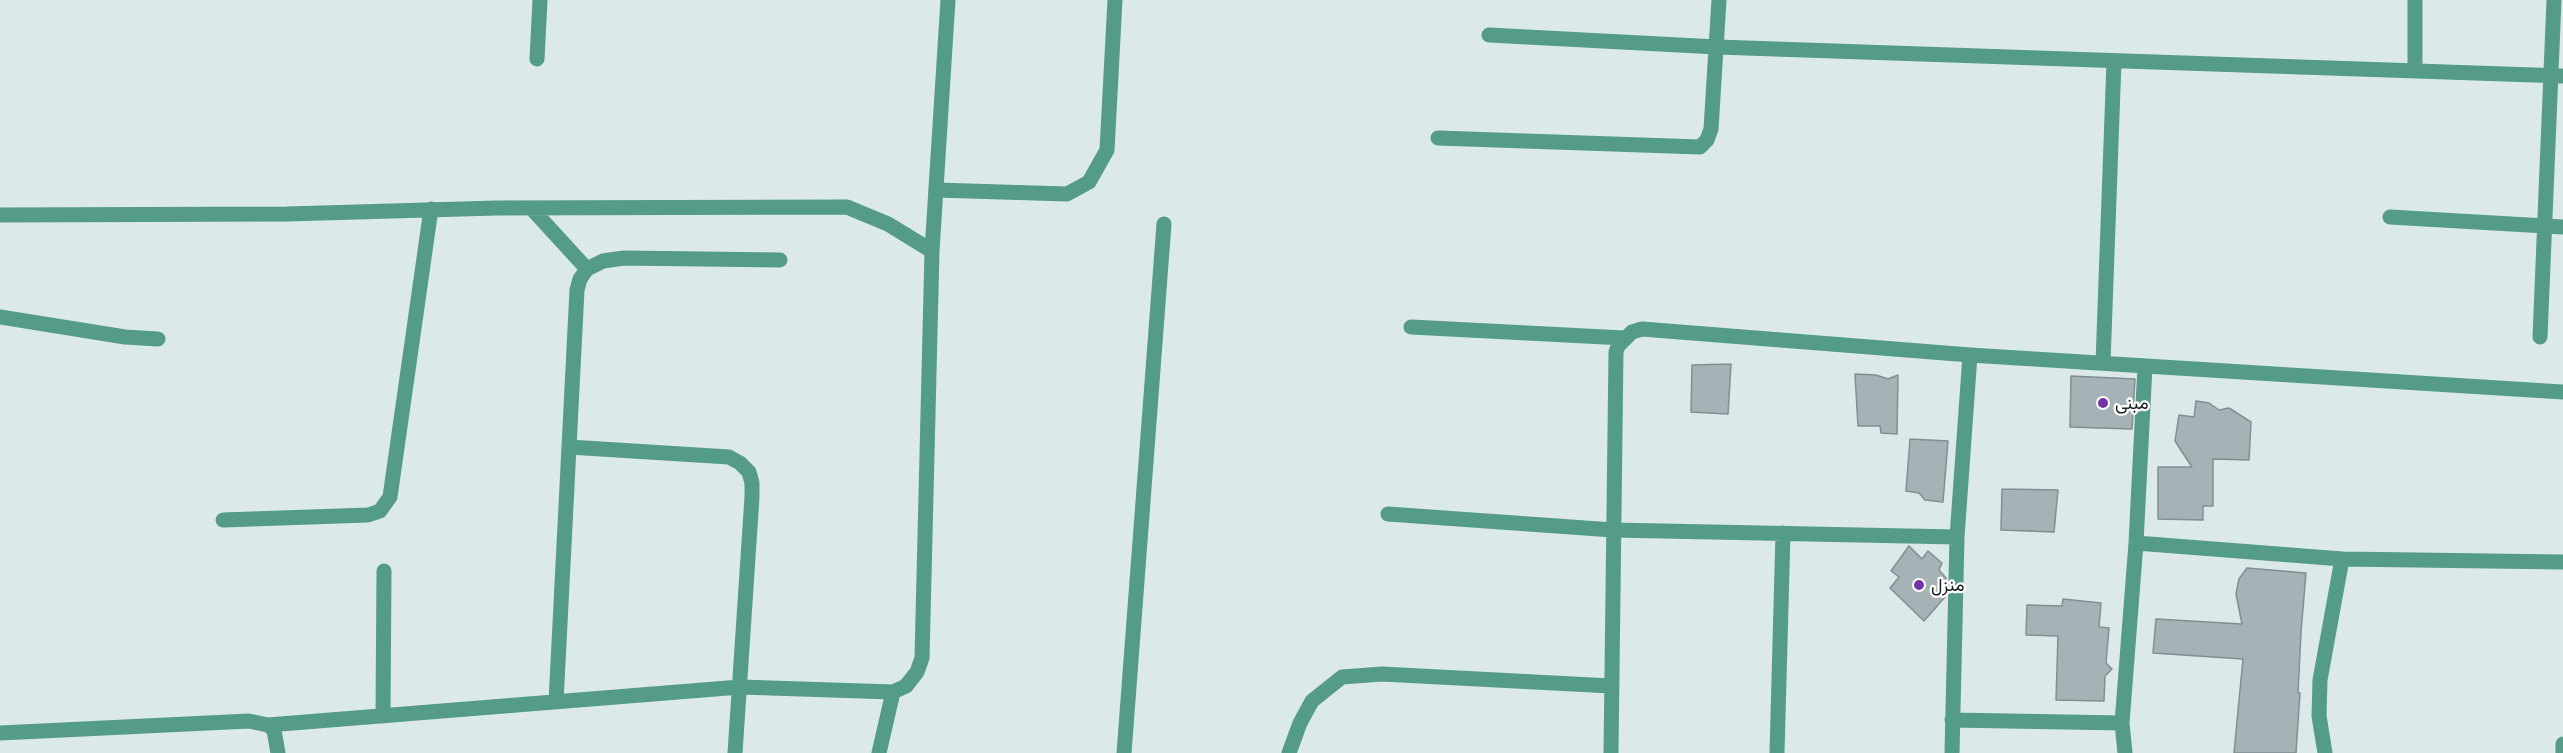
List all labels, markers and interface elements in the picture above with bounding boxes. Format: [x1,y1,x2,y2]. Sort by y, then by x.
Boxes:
place label: مبنى [2115,392,2149,414]
marker: مبنى [2096,396,2110,410]
place label: منزل [1931,574,1965,596]
marker: منزل [1912,578,1926,592]

